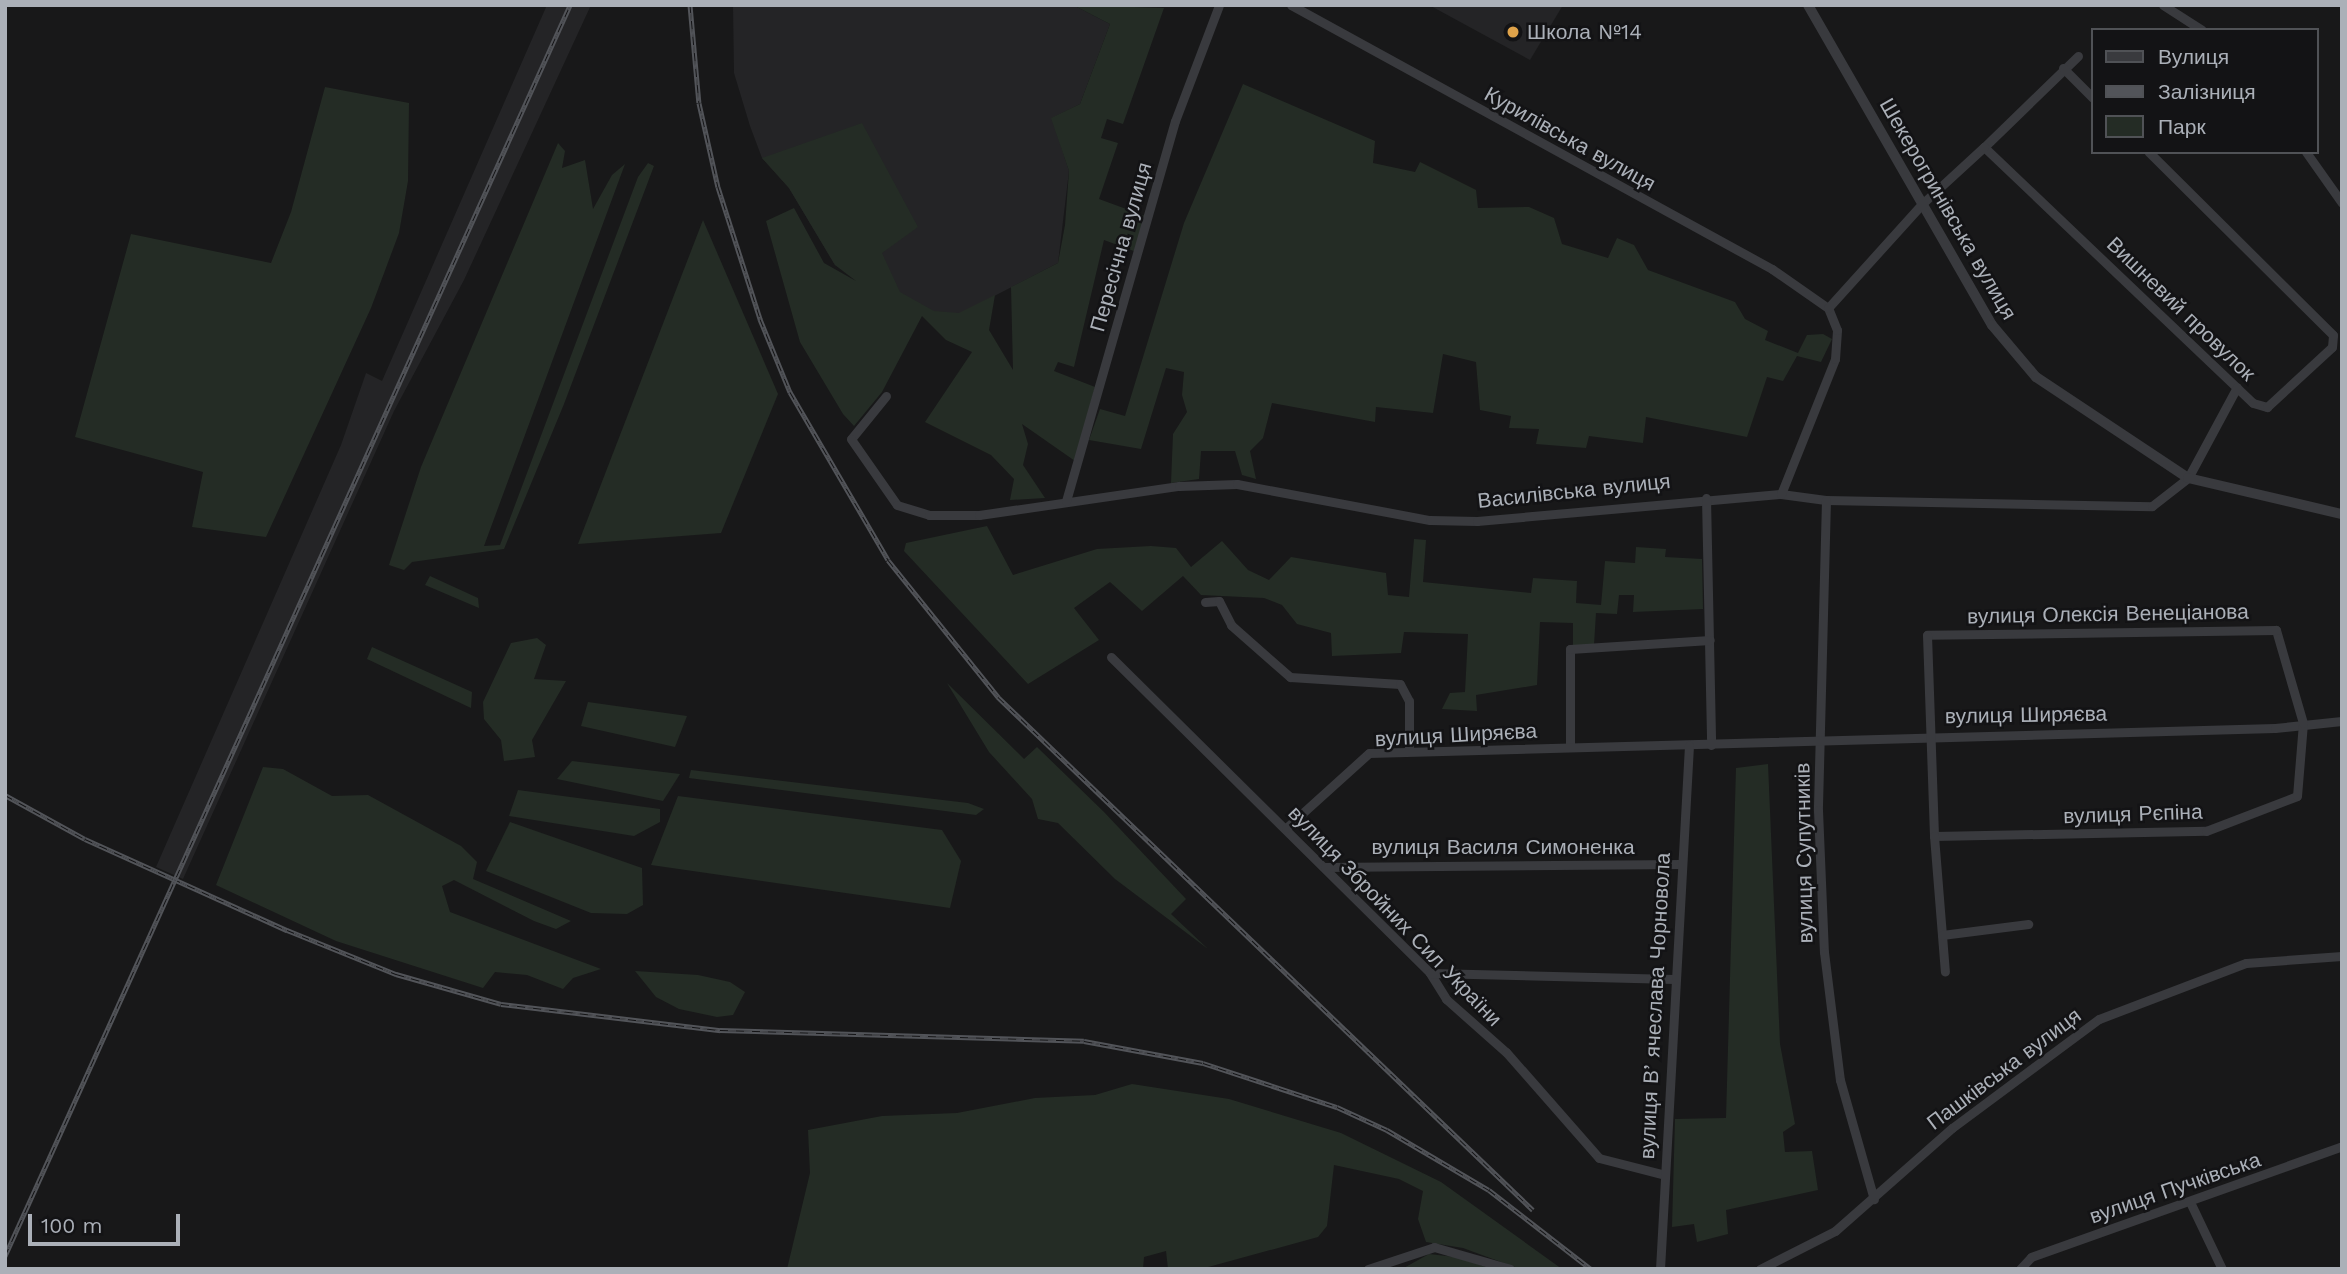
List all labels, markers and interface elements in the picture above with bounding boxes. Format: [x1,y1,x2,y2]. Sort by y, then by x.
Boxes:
place label: Школа №14 [1527,19,1642,45]
marker: Школа №14 [1505,24,1521,40]
legend [2092,28,2319,154]
text: Вулиця [2158,44,2229,69]
text: Залізниця [2158,79,2256,104]
street label: Курилівська вулиця [1480,81,1660,197]
street label: Шекерогринівська вулиця [1874,94,2022,324]
text: Парк [2158,114,2206,139]
street label: Пересічна вулиця [1085,160,1157,334]
street label: Вишневий провулок [2102,232,2260,386]
street label: Василівська вулиця [1476,468,1672,514]
street label: вулиця Олексія Венеціанова [1967,599,2249,629]
street label: вулиця Ширяєва [1945,701,2107,729]
street label: вулиця Ширяєва [1374,718,1538,752]
street label: вулиця Супутників [1790,762,1818,944]
street label: вулиця Рєпіна [2063,799,2203,829]
street label: вулиця Збройних Сил України [1283,801,1507,1031]
street label: вулиця Василя Симоненка [1371,834,1635,860]
street label: вулиця Вʼячеслава Чорновола [1634,852,1676,1160]
street label: Пашківська вулиця [1922,1003,2086,1135]
street label: вулиця Пучківська [2086,1147,2264,1229]
scale bar [32,1200,184,1244]
text: 100 m [41,1213,103,1238]

